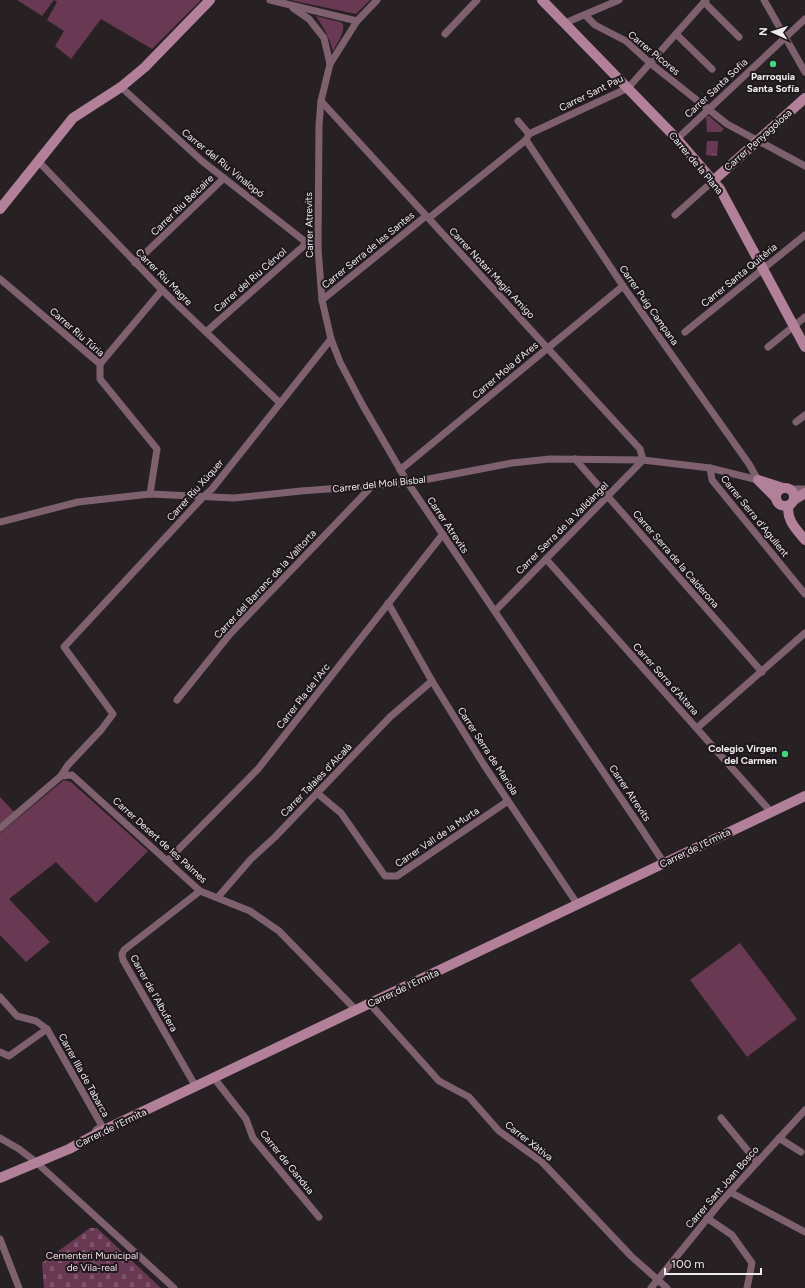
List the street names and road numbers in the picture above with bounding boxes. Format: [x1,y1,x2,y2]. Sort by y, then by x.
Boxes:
street label: Carrer Picores [625,28,683,78]
street label: Carrer Santa Sofia [682,55,750,121]
street label: Carrer Sant Pau [557,72,625,114]
street label: Carrer Penyagolosa [721,106,795,174]
street label: Carrer del Riu Vinalopó [179,126,267,200]
street label: Carrer de la Plana [666,129,726,197]
street label: Carrer Riu Belcaire [148,171,217,238]
street label: Carrer Atrevits [302,192,316,258]
street label: Carrer Serra de les Santes [319,208,417,291]
street label: Carrer Notari Magín Amigo [446,225,538,321]
street label: Carrer Santa Quitèria [698,240,780,310]
street label: Carrer del Riu Cérvol [211,245,289,315]
street label: Carrer Riu Magre [133,246,196,309]
street label: Carrer Puig Campana [616,262,682,348]
street label: Carrer Riu Túria [47,305,107,359]
street label: Carrer Mola d'Ares [469,338,541,402]
street label: Carrer Riu Xúquer [164,456,227,524]
street label: Carrer Serra d'Agullent [718,472,792,560]
street label: Carrer del Molí Bisbal [332,473,426,495]
street label: Carrer Serra de la Valldàngel [513,479,611,577]
street label: Carrer Atrevits [424,494,472,556]
street label: Carrer Serra de la Calderona [630,507,722,611]
street label: Carrer del Barranc de la Valltorta [211,527,319,641]
street label: Carrer Serra d'Aitana [630,640,702,718]
street label: Carrer Pla de l'Arc [273,660,333,731]
street label: Carrer Serra de Mariola [455,704,521,798]
street label: Carrer Talaies d'Alcalà [278,741,354,819]
street label: Carrer Atrevits [606,762,654,824]
street label: Carrer Desert de les Palmes [110,794,210,886]
street label: Carrer Vall de la Murta [392,804,482,870]
street label: Carrer de l'Ermita [657,825,733,871]
street label: Carrer de l'Albufera [127,952,181,1034]
street label: Carrer de l'Ermita [365,966,441,1010]
street label: Carrer Illa de Tabarca [56,1031,112,1119]
street label: Carrer de l'Ermita [73,1105,149,1151]
street label: Carrer Xàtiva [502,1118,556,1164]
street label: Carrer de Gandua [257,1127,317,1197]
street label: Carrer Sant Joan Bosco [683,1143,762,1231]

